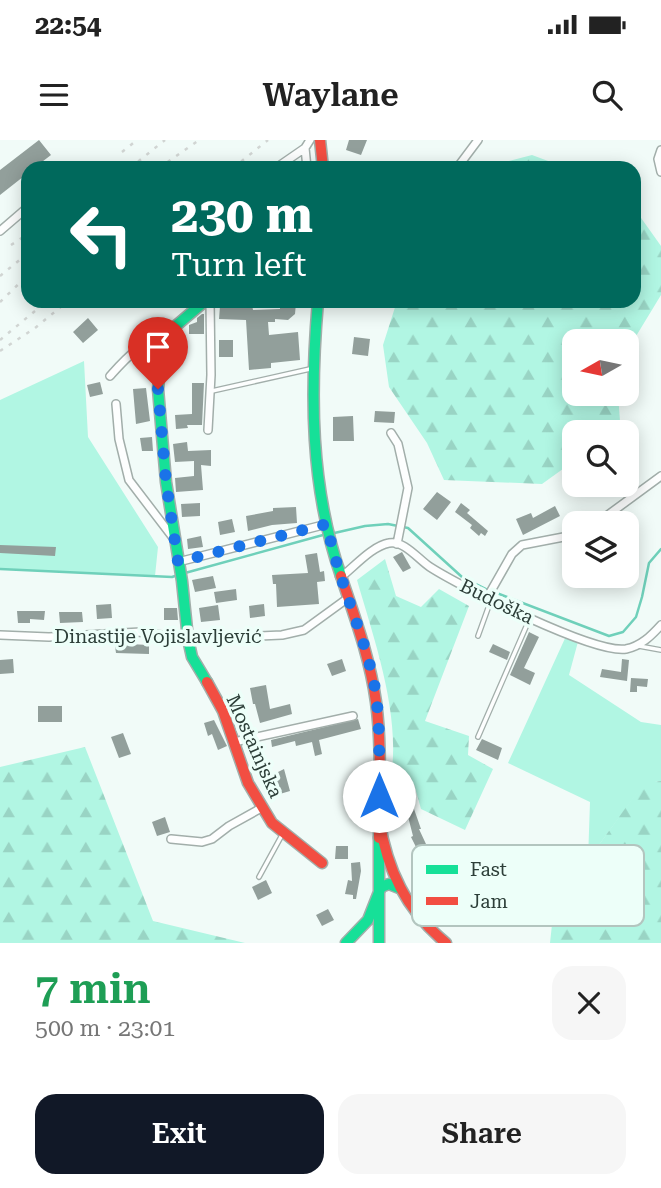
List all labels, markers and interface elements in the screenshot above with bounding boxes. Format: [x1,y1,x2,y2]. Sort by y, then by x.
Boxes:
text: 22:54 [35,10,101,40]
icon: menu [35,76,73,114]
text: Waylane [262,76,399,114]
icon: search [588,76,626,114]
text: 230 m [171,187,313,244]
icon: left [56,189,147,280]
text: Turn left [171,246,306,284]
pin [128,317,188,389]
icon: arrive [139,328,177,366]
north arrow [562,329,639,406]
map controls [562,329,639,588]
button: search [562,420,639,497]
button: layers [562,511,639,588]
street label: Budoška [456,574,538,629]
street label: Dinastije Vojislavljević [54,625,262,648]
street label: Mostainjska [222,691,288,802]
position arrow [342,759,416,833]
legend [412,845,644,926]
text: Fast [470,858,507,881]
text: Jam [470,890,508,913]
text: 7 min [35,964,151,1013]
button: close [552,966,626,1040]
text: 500 m · 23:01 [35,1015,175,1042]
button: Exit [35,1094,324,1174]
button: Share [338,1094,626,1174]

